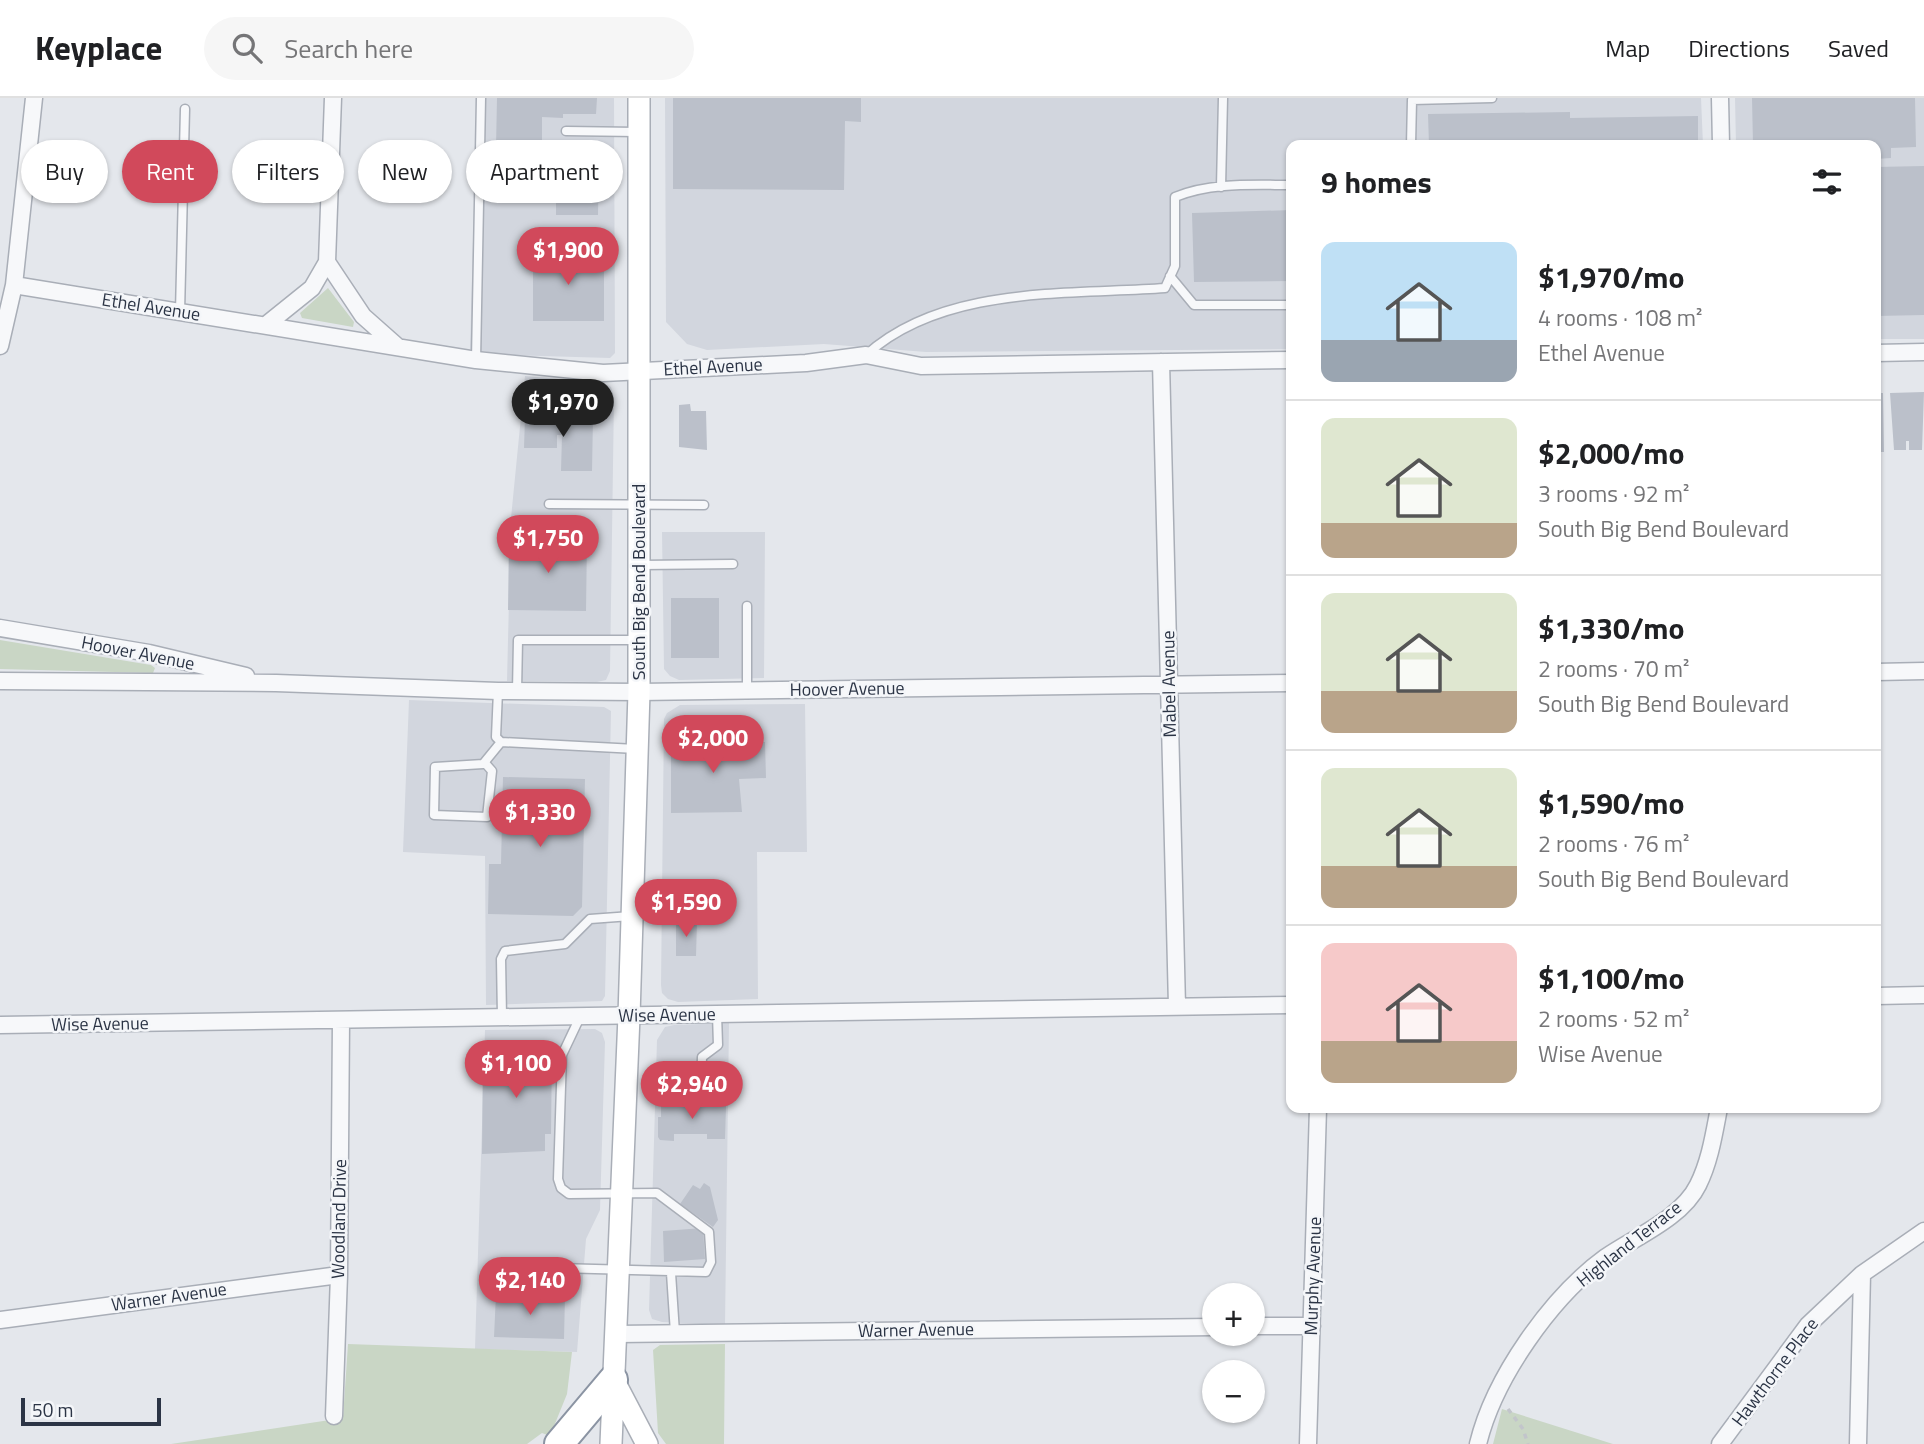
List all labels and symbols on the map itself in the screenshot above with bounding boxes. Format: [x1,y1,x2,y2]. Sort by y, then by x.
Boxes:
pin: $1,900 [511,228,625,287]
street label: Ethel Avenue [100,285,202,328]
street label: Ethel Avenue [663,350,763,383]
pin: $1,970 [506,380,620,439]
street label: South Big Bend Boulevard [625,484,652,680]
pin: $1,750 [491,516,605,575]
street label: Hoover Avenue [79,628,197,677]
street label: Mabel Avenue [1154,630,1183,738]
street label: Hoover Avenue [789,674,905,703]
pin: $2,000 [656,716,770,775]
pin: $1,330 [483,790,597,849]
pin: $1,590 [629,880,743,939]
street label: Wise Avenue [618,1000,716,1029]
street label: Wise Avenue [51,1009,149,1038]
pin: $1,100 [459,1040,573,1100]
pin: $2,940 [635,1062,749,1121]
street label: Woodland Drive [324,1159,353,1279]
street label: Highland Terrace [1571,1194,1687,1293]
street label: Murphy Avenue [1297,1216,1328,1336]
pin: $2,140 [473,1258,587,1317]
street label: Warner Avenue [110,1275,228,1318]
street label: Hawthorne Place [1725,1312,1825,1432]
street label: Warner Avenue [858,1315,974,1344]
scale bar [21,1395,161,1427]

